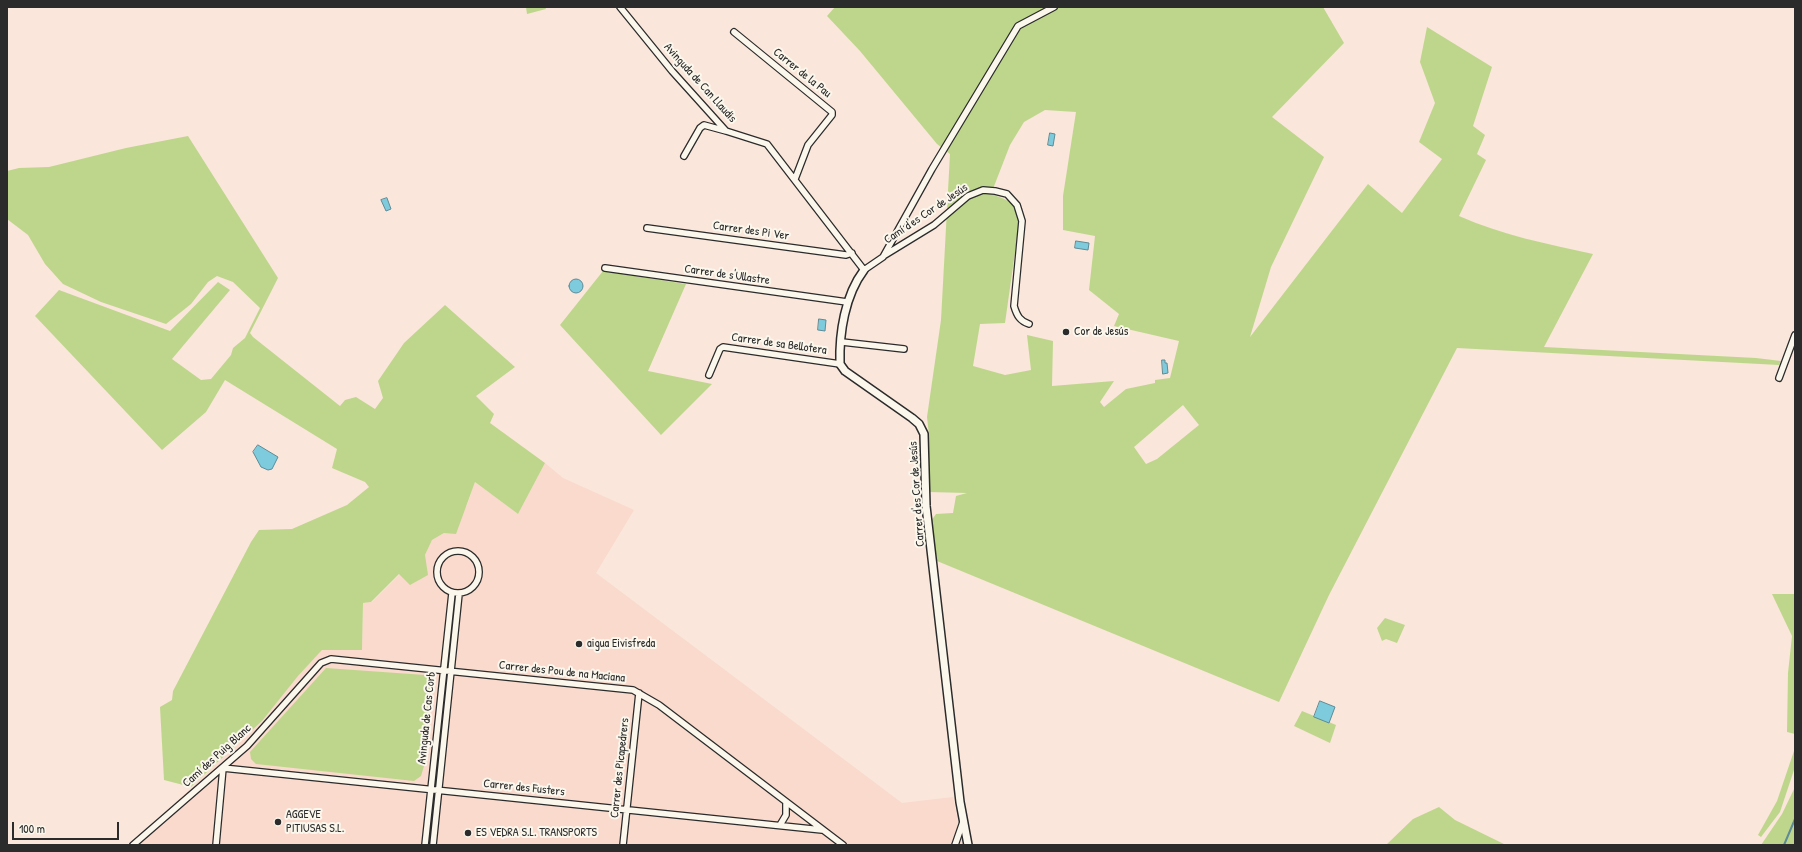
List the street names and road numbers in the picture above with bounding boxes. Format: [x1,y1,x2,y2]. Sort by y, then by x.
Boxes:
street label: Avinguda de Can Llaudis [661,40,739,126]
street label: Carrer de la Pau [770,45,834,101]
street label: Camí d'es Cor de Jesús [881,181,971,247]
street label: Carrer des Pi Ver [712,219,790,243]
street label: Carrer de s'Ullastre [683,262,771,288]
street label: Carrer de sa Bellotera [730,330,828,358]
street label: Carrer d'es Cor de Jesús [906,441,928,547]
street label: Carrer des Pou de na Maciana [498,658,626,686]
street label: Avinguda de Cas Corb [415,671,439,765]
street label: Carrer des Picapedrers [608,717,632,819]
street label: Camí des Puig Blanc [180,721,254,791]
street label: Carrer des Fusters [483,777,565,799]

